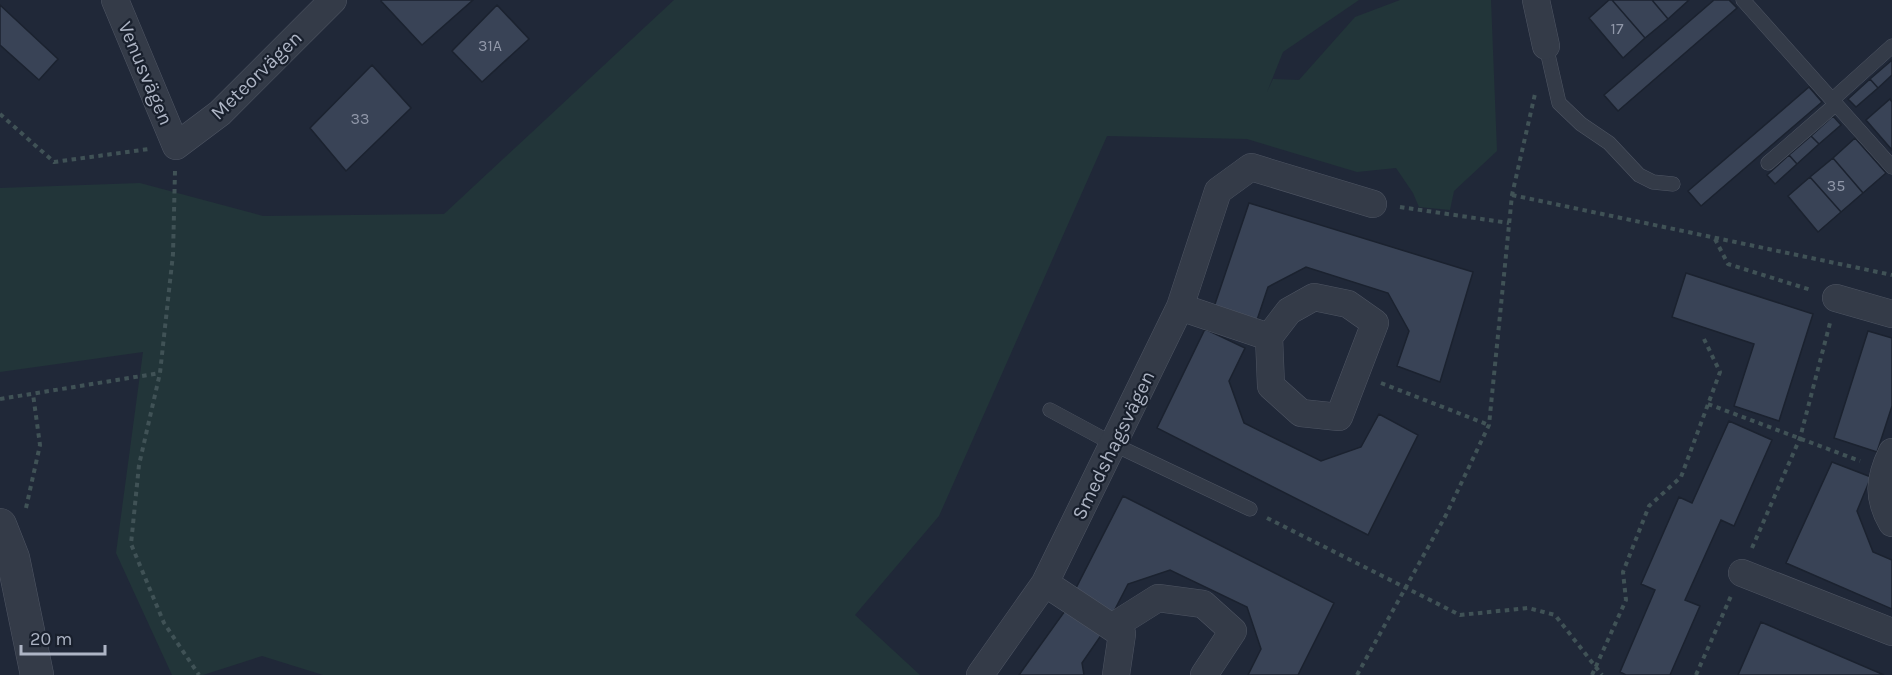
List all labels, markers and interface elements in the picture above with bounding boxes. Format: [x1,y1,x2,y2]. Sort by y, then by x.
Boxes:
street label: Venusvägen [113,18,178,128]
house number: 17 [1611,19,1624,38]
street label: Meteorvägen [206,26,307,125]
house number: 31A [478,36,502,55]
house number: 33 [351,109,369,128]
house number: 35 [1827,176,1845,195]
street label: Smedshagsvägen [1067,367,1160,524]
scale bar [21,618,105,656]
text: 20 m [30,628,72,650]

